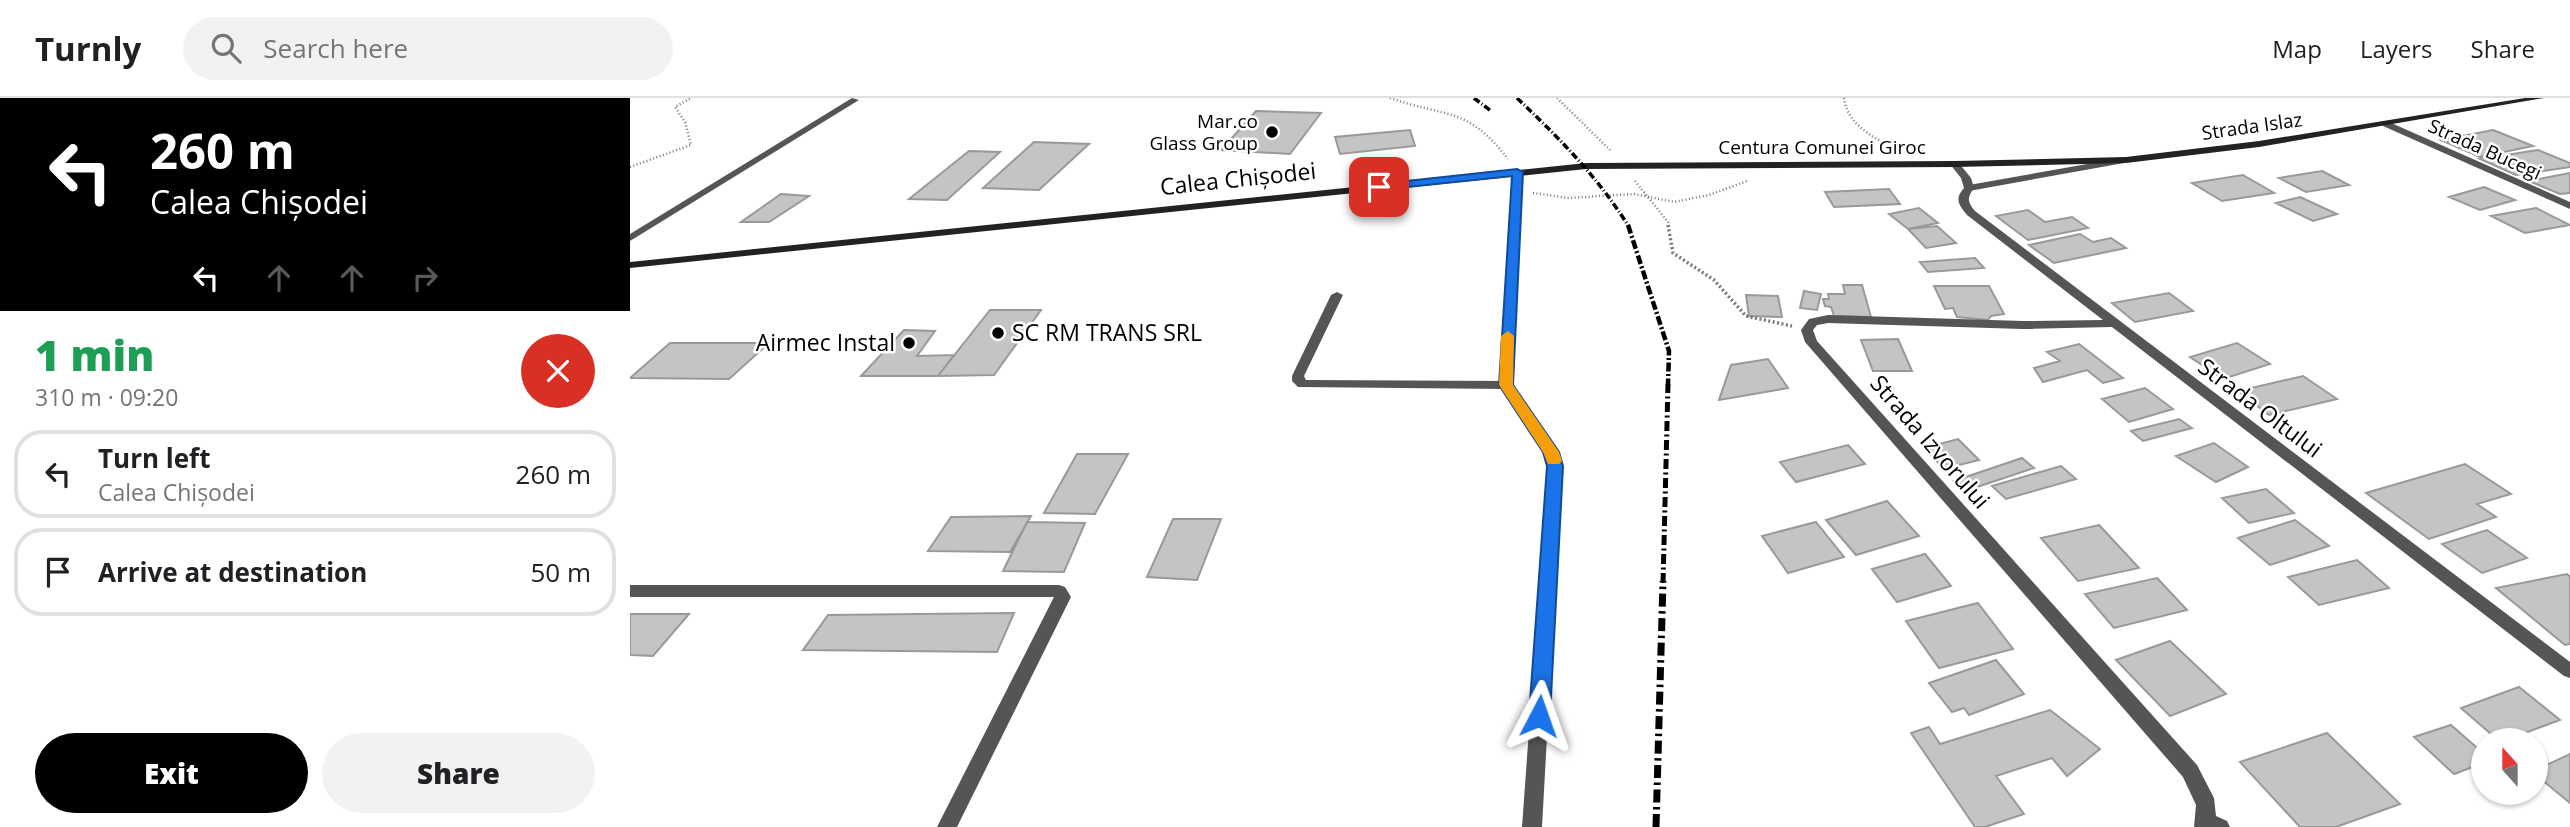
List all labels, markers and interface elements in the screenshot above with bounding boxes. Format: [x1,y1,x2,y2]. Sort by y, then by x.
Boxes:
search box [183,17,673,80]
text: Turnly [35,26,141,71]
icon: search [207,29,245,67]
text: Search here [263,30,408,66]
text: Map [2272,32,2322,65]
text: Layers [2360,32,2433,65]
text: Share [2471,32,2535,65]
street label: Strada Islaz [2200,106,2304,146]
place label: Mar.co Glass Group [1150,108,1258,156]
street label: Strada Bucegi [2424,112,2546,186]
text: 260 m [150,117,295,183]
marker: Mar.co Glass Group [1264,124,1280,140]
icon: left [35,126,126,217]
street label: Centura Comunei Giroc [1718,134,1926,160]
street label: Calea Chișodei [1158,154,1318,202]
pin [1349,157,1409,217]
icon: arrive [1360,168,1398,206]
text: Calea Chișodei [150,180,368,223]
icon: left [187,259,225,297]
icon: ahead [260,259,298,297]
icon: ahead [333,259,371,297]
icon: right [406,259,444,297]
place label: SC RM TRANS SRL [1012,316,1202,348]
marker: SC RM TRANS SRL [990,325,1006,341]
text: 1 min [35,326,154,383]
place label: Airmec Instal [756,326,895,358]
button: close [521,334,595,408]
marker: Airmec Instal [901,335,917,351]
street label: Strada Oltului [2192,350,2329,464]
street label: Strada Izvorului [1864,368,1998,515]
text: 310 m · 09:20 [35,381,178,413]
text: Turn left [98,440,210,476]
icon: left [39,455,77,493]
text: 260 m [516,456,591,492]
text: Calea Chișodei [98,476,255,508]
icon: arrive [39,553,77,591]
text: Arrive at destination [98,554,367,590]
text: 50 m [530,554,591,590]
position arrow [1502,679,1576,753]
north arrow [2471,728,2548,805]
map controls [2471,728,2548,805]
button: Exit [35,733,308,813]
button: Share [322,733,595,813]

